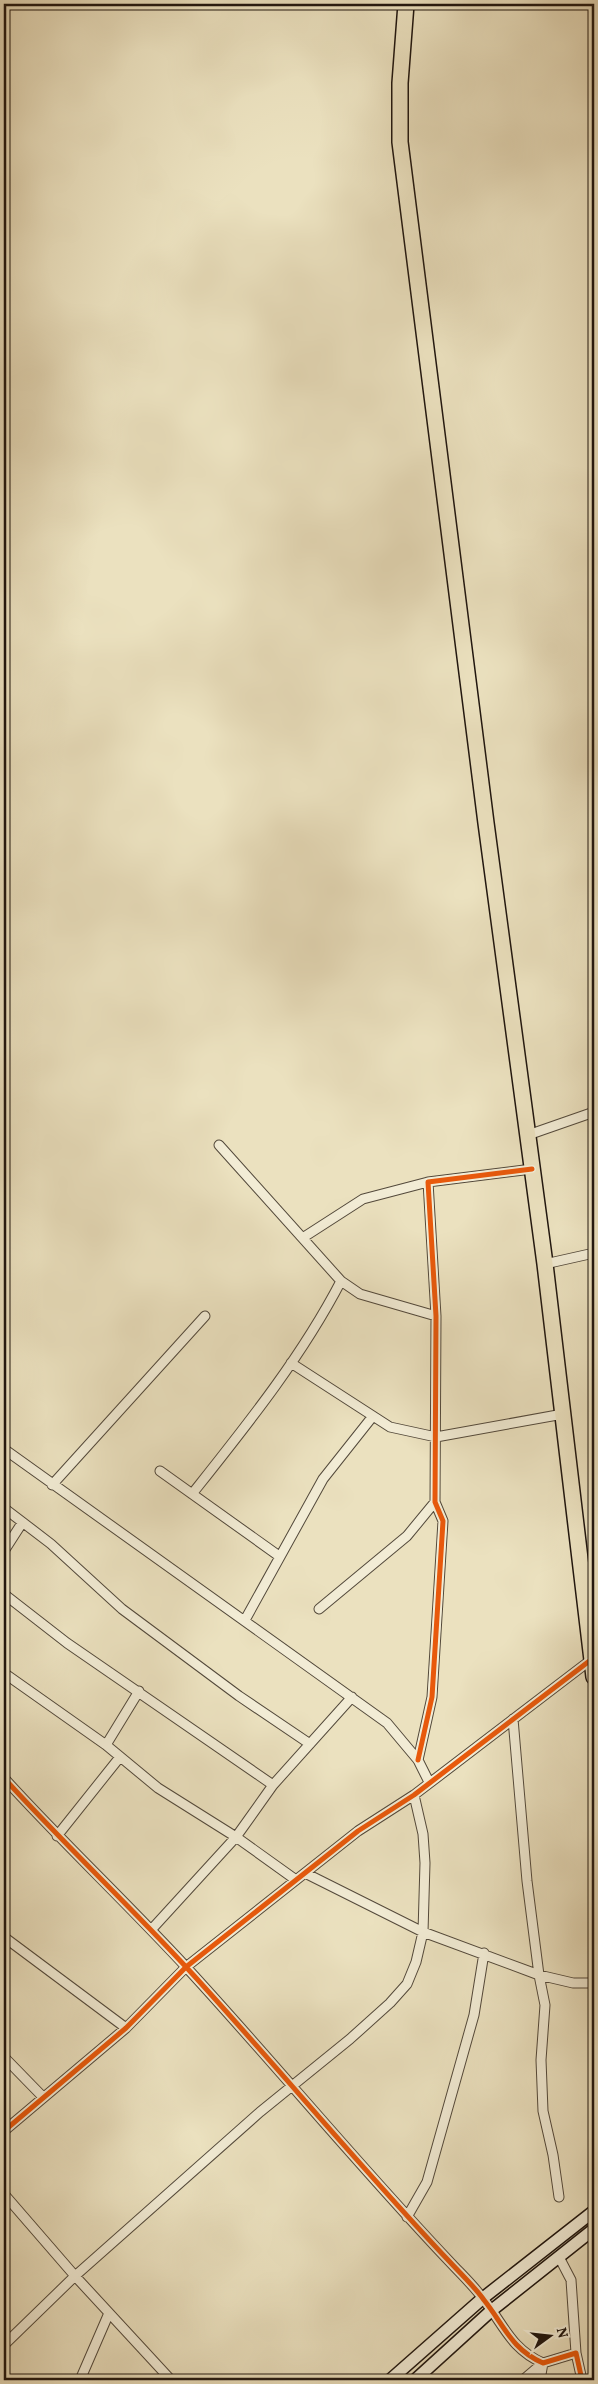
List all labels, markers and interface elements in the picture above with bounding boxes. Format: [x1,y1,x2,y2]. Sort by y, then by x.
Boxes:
north arrow [526,2312,576,2362]
text: N [551,2326,572,2340]

